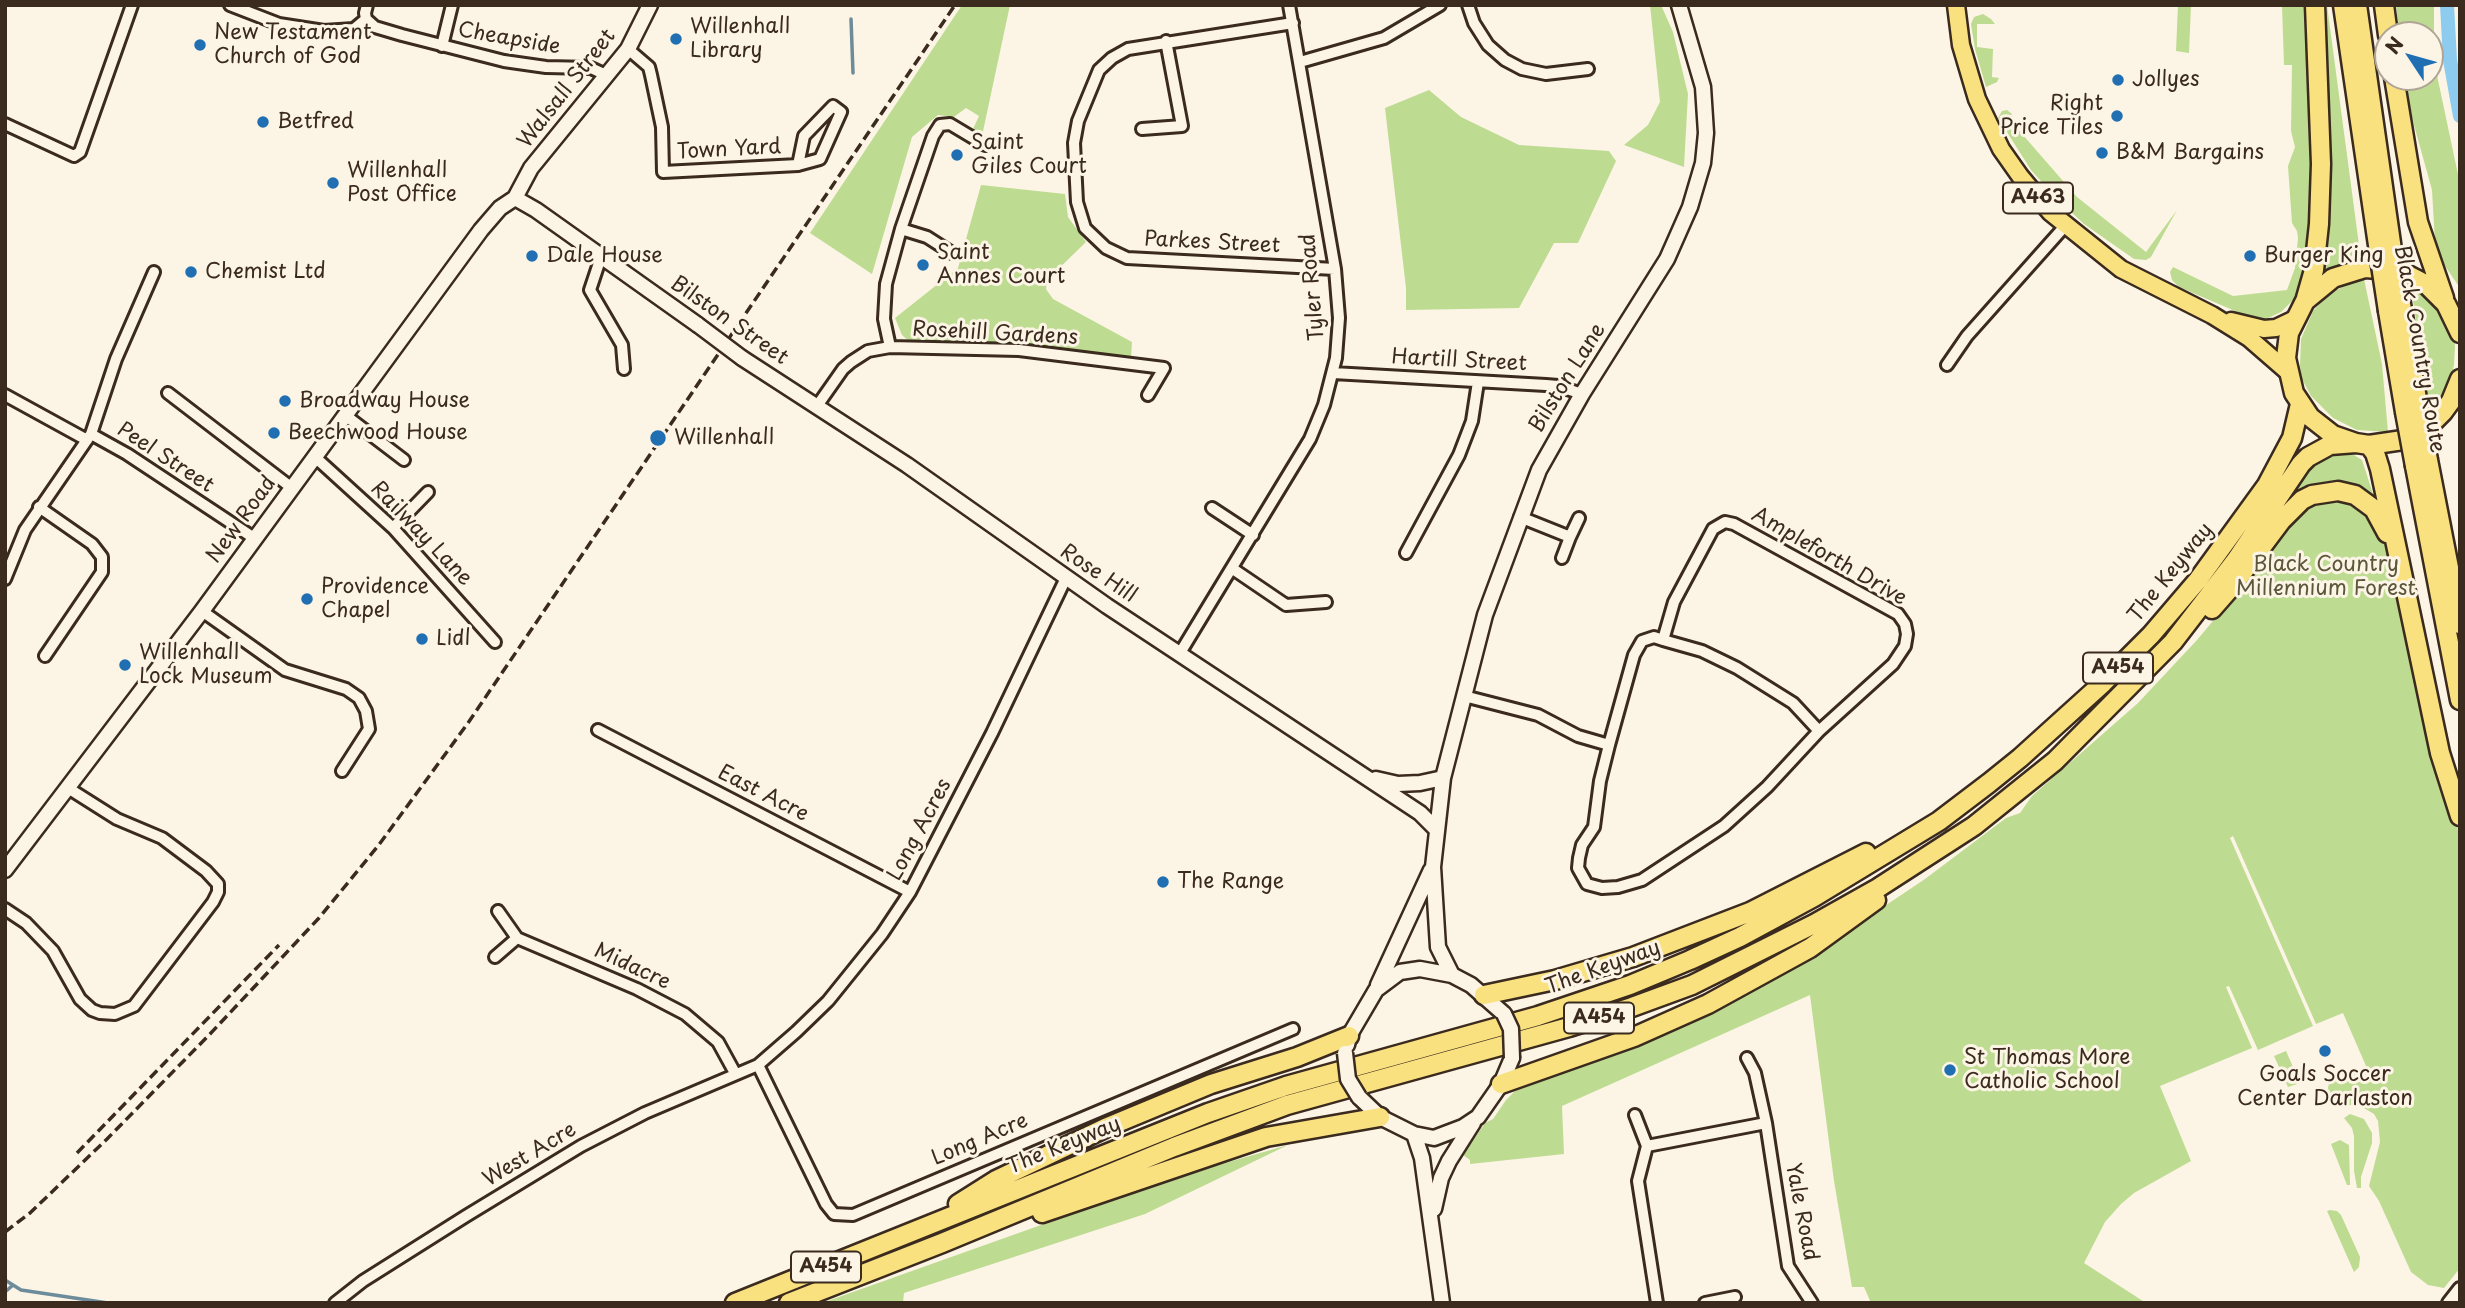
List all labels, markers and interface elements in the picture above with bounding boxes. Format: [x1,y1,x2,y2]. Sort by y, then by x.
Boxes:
place label: Willenhall Library [690,14,790,64]
street label: Cheapside [456,18,562,60]
place label: New Testament Church of God [214,20,372,70]
north arrow [2374,21,2444,91]
street label: Walsall Street [513,24,621,154]
marker: Willenhall Library [668,31,684,47]
text: N [2378,31,2409,59]
marker: New Testament Church of God [192,37,208,53]
place label: Jollyes [2132,67,2200,93]
marker: Jollyes [2110,72,2126,88]
place label: Right Price Tiles [2000,91,2103,141]
marker: Right Price Tiles [2109,108,2125,124]
place label: Betfred [277,109,354,135]
marker: Betfred [255,114,271,130]
place label: Saint Giles Court [971,130,1087,180]
street label: Town Yard [676,135,782,165]
place label: B&M Bargains [2116,140,2264,166]
marker: B&M Bargains [2094,145,2110,161]
marker: Saint Giles Court [949,147,965,163]
place label: Willenhall Post Office [347,158,457,208]
marker: Willenhall Post Office [325,175,341,191]
road number: A463 [2003,182,2073,214]
street label: Parkes Street [1143,227,1281,259]
street label: Tyler Road [1296,232,1330,342]
place label: Saint Annes Court [937,240,1065,290]
place label: Dale House [546,243,663,269]
place label: Burger King [2264,243,2383,269]
street label: Black Country Route [2388,243,2450,455]
marker: Dale House [524,248,540,264]
marker: Burger King [2242,248,2258,264]
marker: Saint Annes Court [915,257,931,273]
place label: Chemist Ltd [205,259,326,285]
marker: Chemist Ltd [183,264,199,280]
street label: Bilston Street [665,271,793,371]
street label: Rosehill Gardens [911,317,1079,351]
street label: Bilston Lane [1524,319,1612,437]
street label: Hartill Street [1391,345,1527,377]
place label: Broadway House [299,388,470,414]
marker: Broadway House [277,393,293,409]
street label: Peel Street [112,417,218,499]
place label: Beechwood House [288,420,468,446]
marker: Beechwood House [266,425,282,441]
place label: Willenhall [674,425,774,451]
marker: Willenhall [648,428,668,448]
street label: New Road [202,471,282,569]
street label: Railway Lane [365,477,477,591]
street label: Ampleforth Drive [1747,502,1911,612]
street label: The Keyway [2123,518,2219,628]
street label: Rose Hill [1055,539,1141,609]
park label: Black Country Millennium Forest [2236,552,2416,602]
place label: Providence Chapel [321,574,429,624]
marker: Providence Chapel [299,591,315,607]
place label: Lidl [436,626,471,652]
marker: Lidl [414,631,430,647]
place label: Willenhall Lock Museum [139,640,272,690]
road number: A454 [2083,652,2153,684]
marker: Willenhall Lock Museum [117,657,133,673]
street label: East Acre [713,760,813,828]
street label: Long Acres [883,775,957,885]
place label: The Range [1177,869,1284,895]
marker: The Range [1155,874,1171,890]
street label: The Keyway [1542,936,1664,1000]
street label: Midacre [590,938,674,996]
road number: A454 [1564,1002,1634,1034]
marker: Goals Soccer Center Darlaston [2317,1043,2333,1059]
place label: St Thomas More Catholic School [1964,1045,2130,1095]
marker: St Thomas More Catholic School [1942,1062,1958,1078]
place label: Goals Soccer Center Darlaston [2237,1062,2413,1112]
street label: Long Acre [928,1108,1032,1172]
street label: The Keyway [1003,1112,1125,1180]
street label: West Acre [479,1117,581,1193]
street label: Yale Road [1779,1161,1823,1263]
road number: A454 [791,1252,861,1282]

